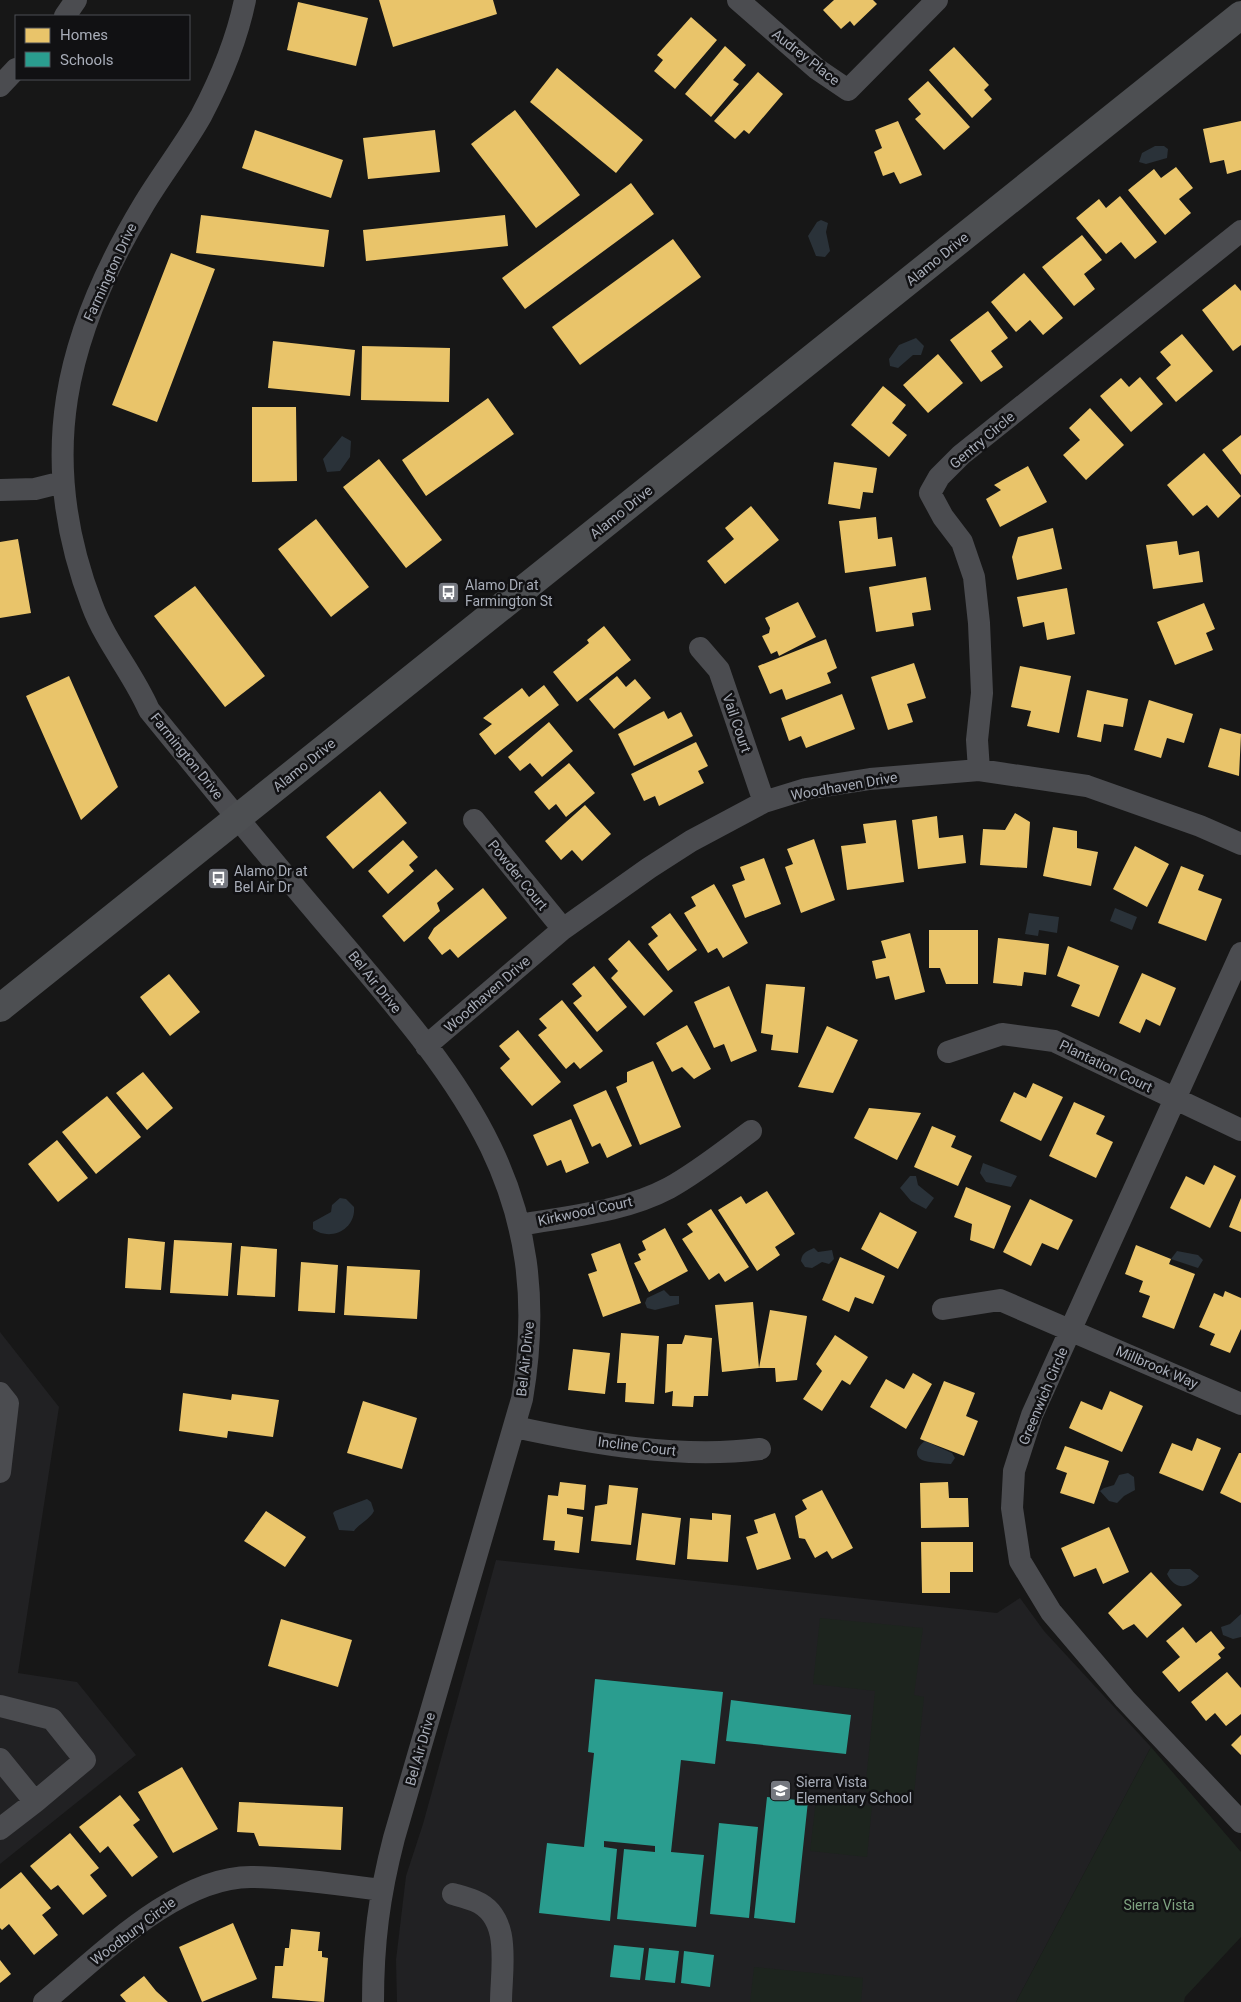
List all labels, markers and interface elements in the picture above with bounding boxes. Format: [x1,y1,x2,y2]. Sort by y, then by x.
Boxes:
legend [15,15,190,80]
text: Homes [60,26,108,44]
street label: Audrey Place [769,26,843,88]
text: Schools [60,51,114,69]
street label: Farmington Drive [80,220,140,324]
street label: Alamo Drive [903,229,971,289]
street label: Gentry Circle [946,408,1018,472]
street label: Alamo Drive [587,482,655,542]
place label: Alamo Dr at Farmington St [465,577,553,609]
bus stop icon: Alamo Dr at Farmington St [437,581,461,605]
street label: Vail Court [720,692,755,755]
street label: Farmington Drive [147,710,227,802]
street label: Alamo Drive [270,735,338,795]
street label: Woodhaven Drive [789,769,899,803]
street label: Powder Court [485,837,551,913]
place label: Alamo Dr at Bel Air Dr [234,863,308,895]
bus stop icon: Alamo Dr at Bel Air Dr [206,867,230,891]
street label: Bel Air Drive [345,948,405,1016]
street label: Woodhaven Drive [441,953,533,1035]
street label: Plantation Court [1057,1037,1155,1096]
street label: Kirkwood Court [536,1193,634,1229]
street label: Bel Air Drive [513,1321,537,1397]
street label: Millbrook Way [1113,1342,1201,1392]
street label: Greenwich Circle [1015,1345,1071,1447]
street label: Incline Court [597,1433,677,1459]
street label: Bel Air Drive [402,1711,438,1787]
place label: Sierra Vista Elementary School [796,1774,912,1806]
school or university icon: Sierra Vista Elementary School [768,1778,792,1802]
street label: Woodbury Circle [87,1894,179,1968]
park label: Sierra Vista [1123,1897,1195,1913]

